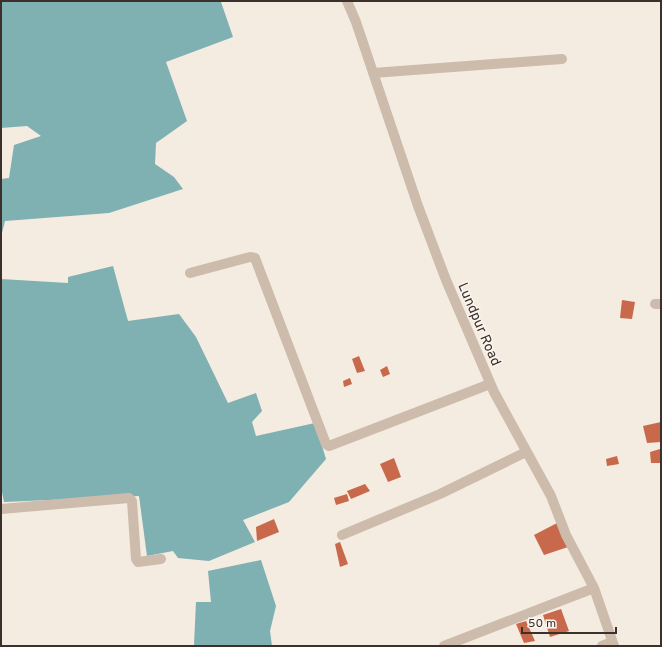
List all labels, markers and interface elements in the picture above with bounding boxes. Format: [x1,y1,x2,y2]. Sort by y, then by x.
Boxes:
street label: Lundpur Road [453,280,504,369]
scale bar [522,609,616,635]
text: 50 m [528,616,556,632]

